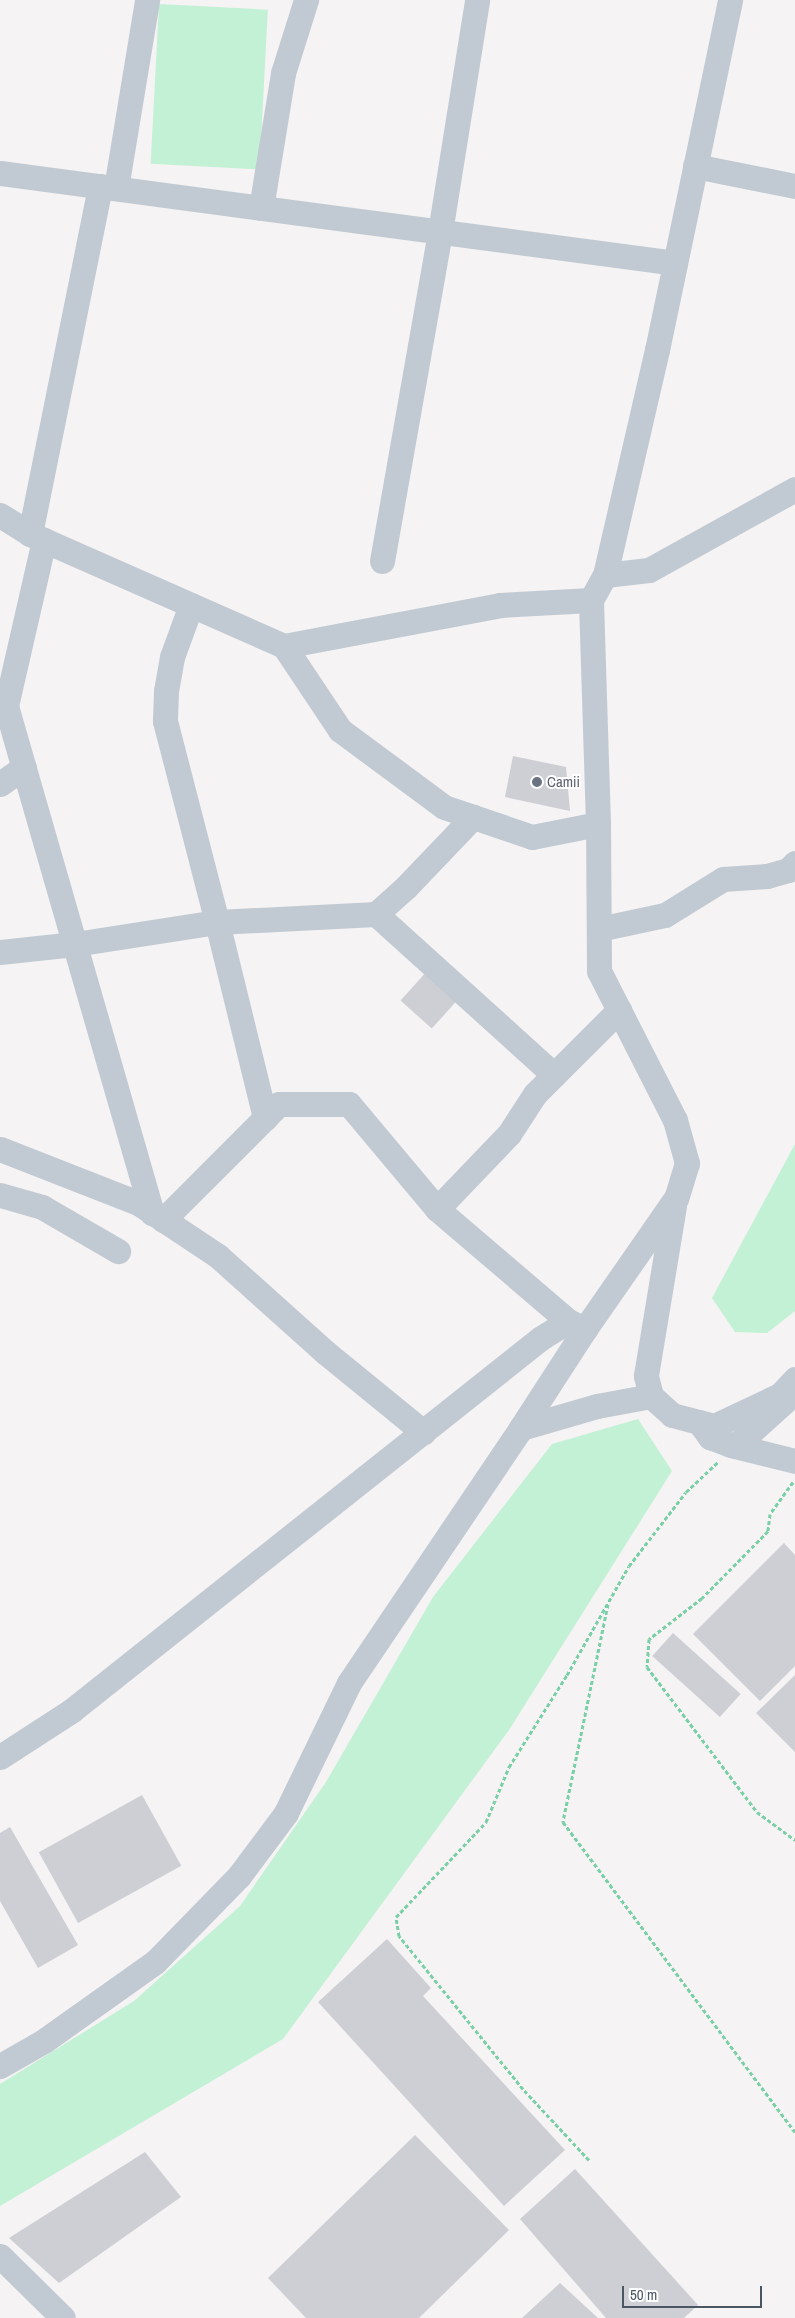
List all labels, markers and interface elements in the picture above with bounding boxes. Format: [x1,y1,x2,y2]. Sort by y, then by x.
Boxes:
place label: Camii [547,773,580,791]
marker: Camii [531,776,543,788]
scale bar [625,2276,765,2308]
text: 50 m [630,2284,657,2305]

